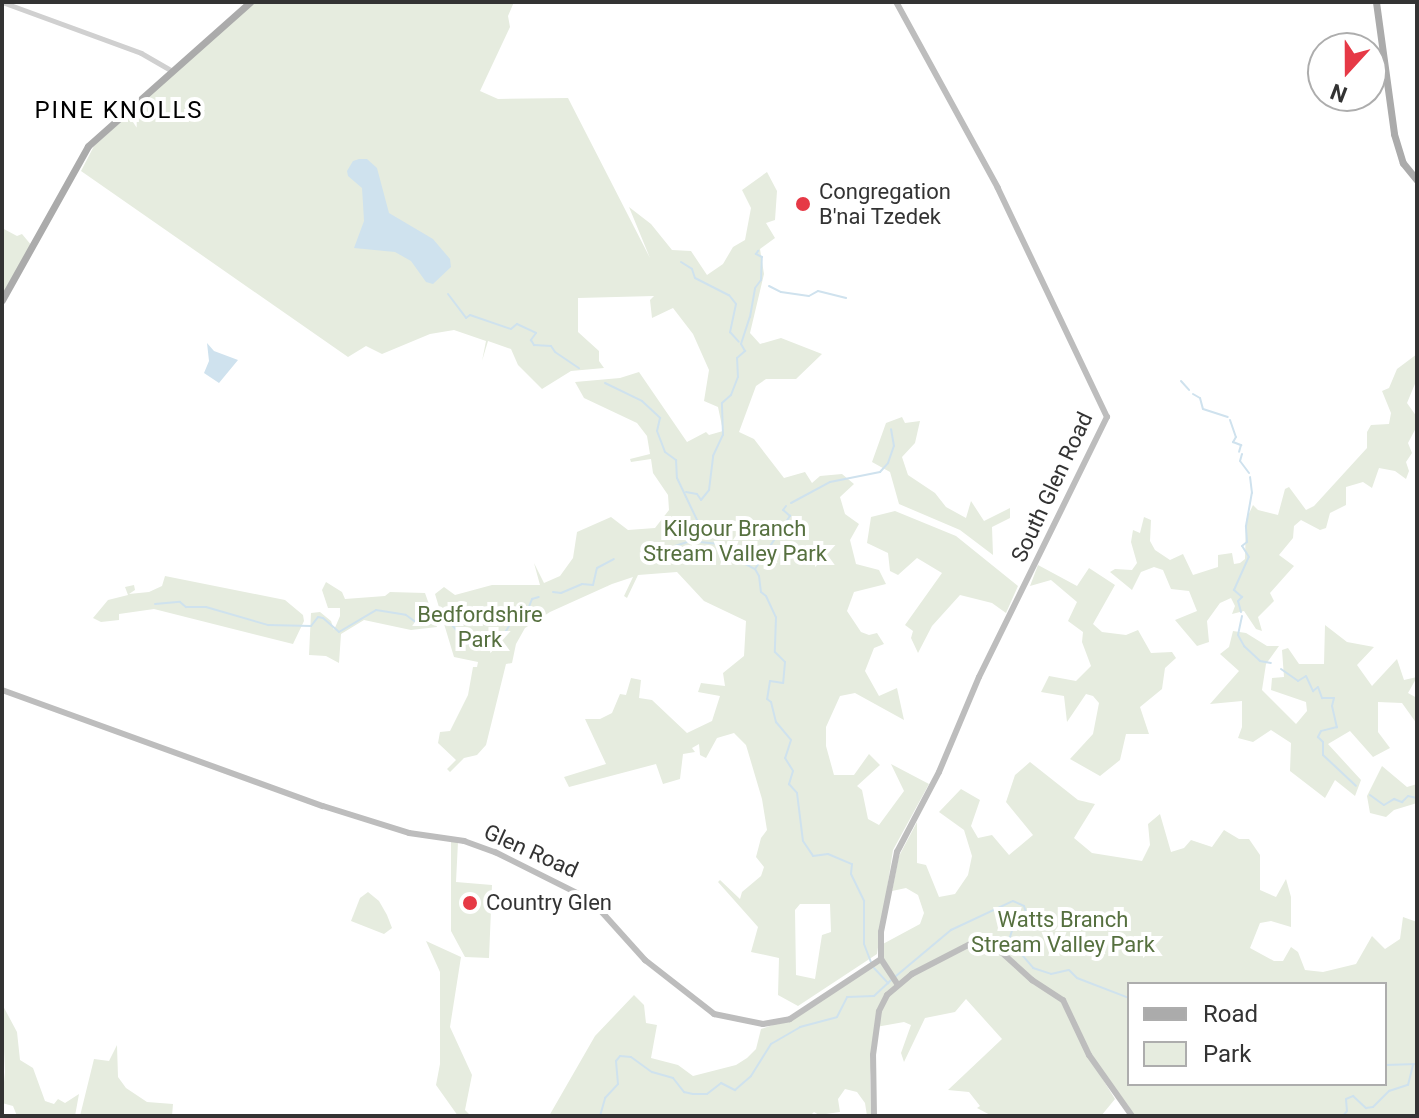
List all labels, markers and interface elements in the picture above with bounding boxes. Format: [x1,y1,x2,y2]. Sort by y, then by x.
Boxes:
north arrow [1307,32,1387,112]
text: N [1327,79,1351,107]
district label: PINE KNOLLS [34,97,204,125]
place label: Congregation B'nai Tzedek [819,178,951,230]
marker: Congregation B'nai Tzedek [794,195,812,213]
street label: South Glen Road [1006,408,1098,566]
park label: Kilgour Branch Stream Valley Park [643,515,827,566]
park label: Bedfordshire Park [417,601,543,652]
street label: Glen Road [480,819,582,883]
place label: Country Glen [486,890,612,916]
marker: Country Glen [461,894,479,912]
park label: Watts Branch Stream Valley Park [971,906,1155,958]
legend [1127,982,1387,1086]
text: Road [1203,1000,1258,1028]
text: Park [1203,1040,1251,1068]

